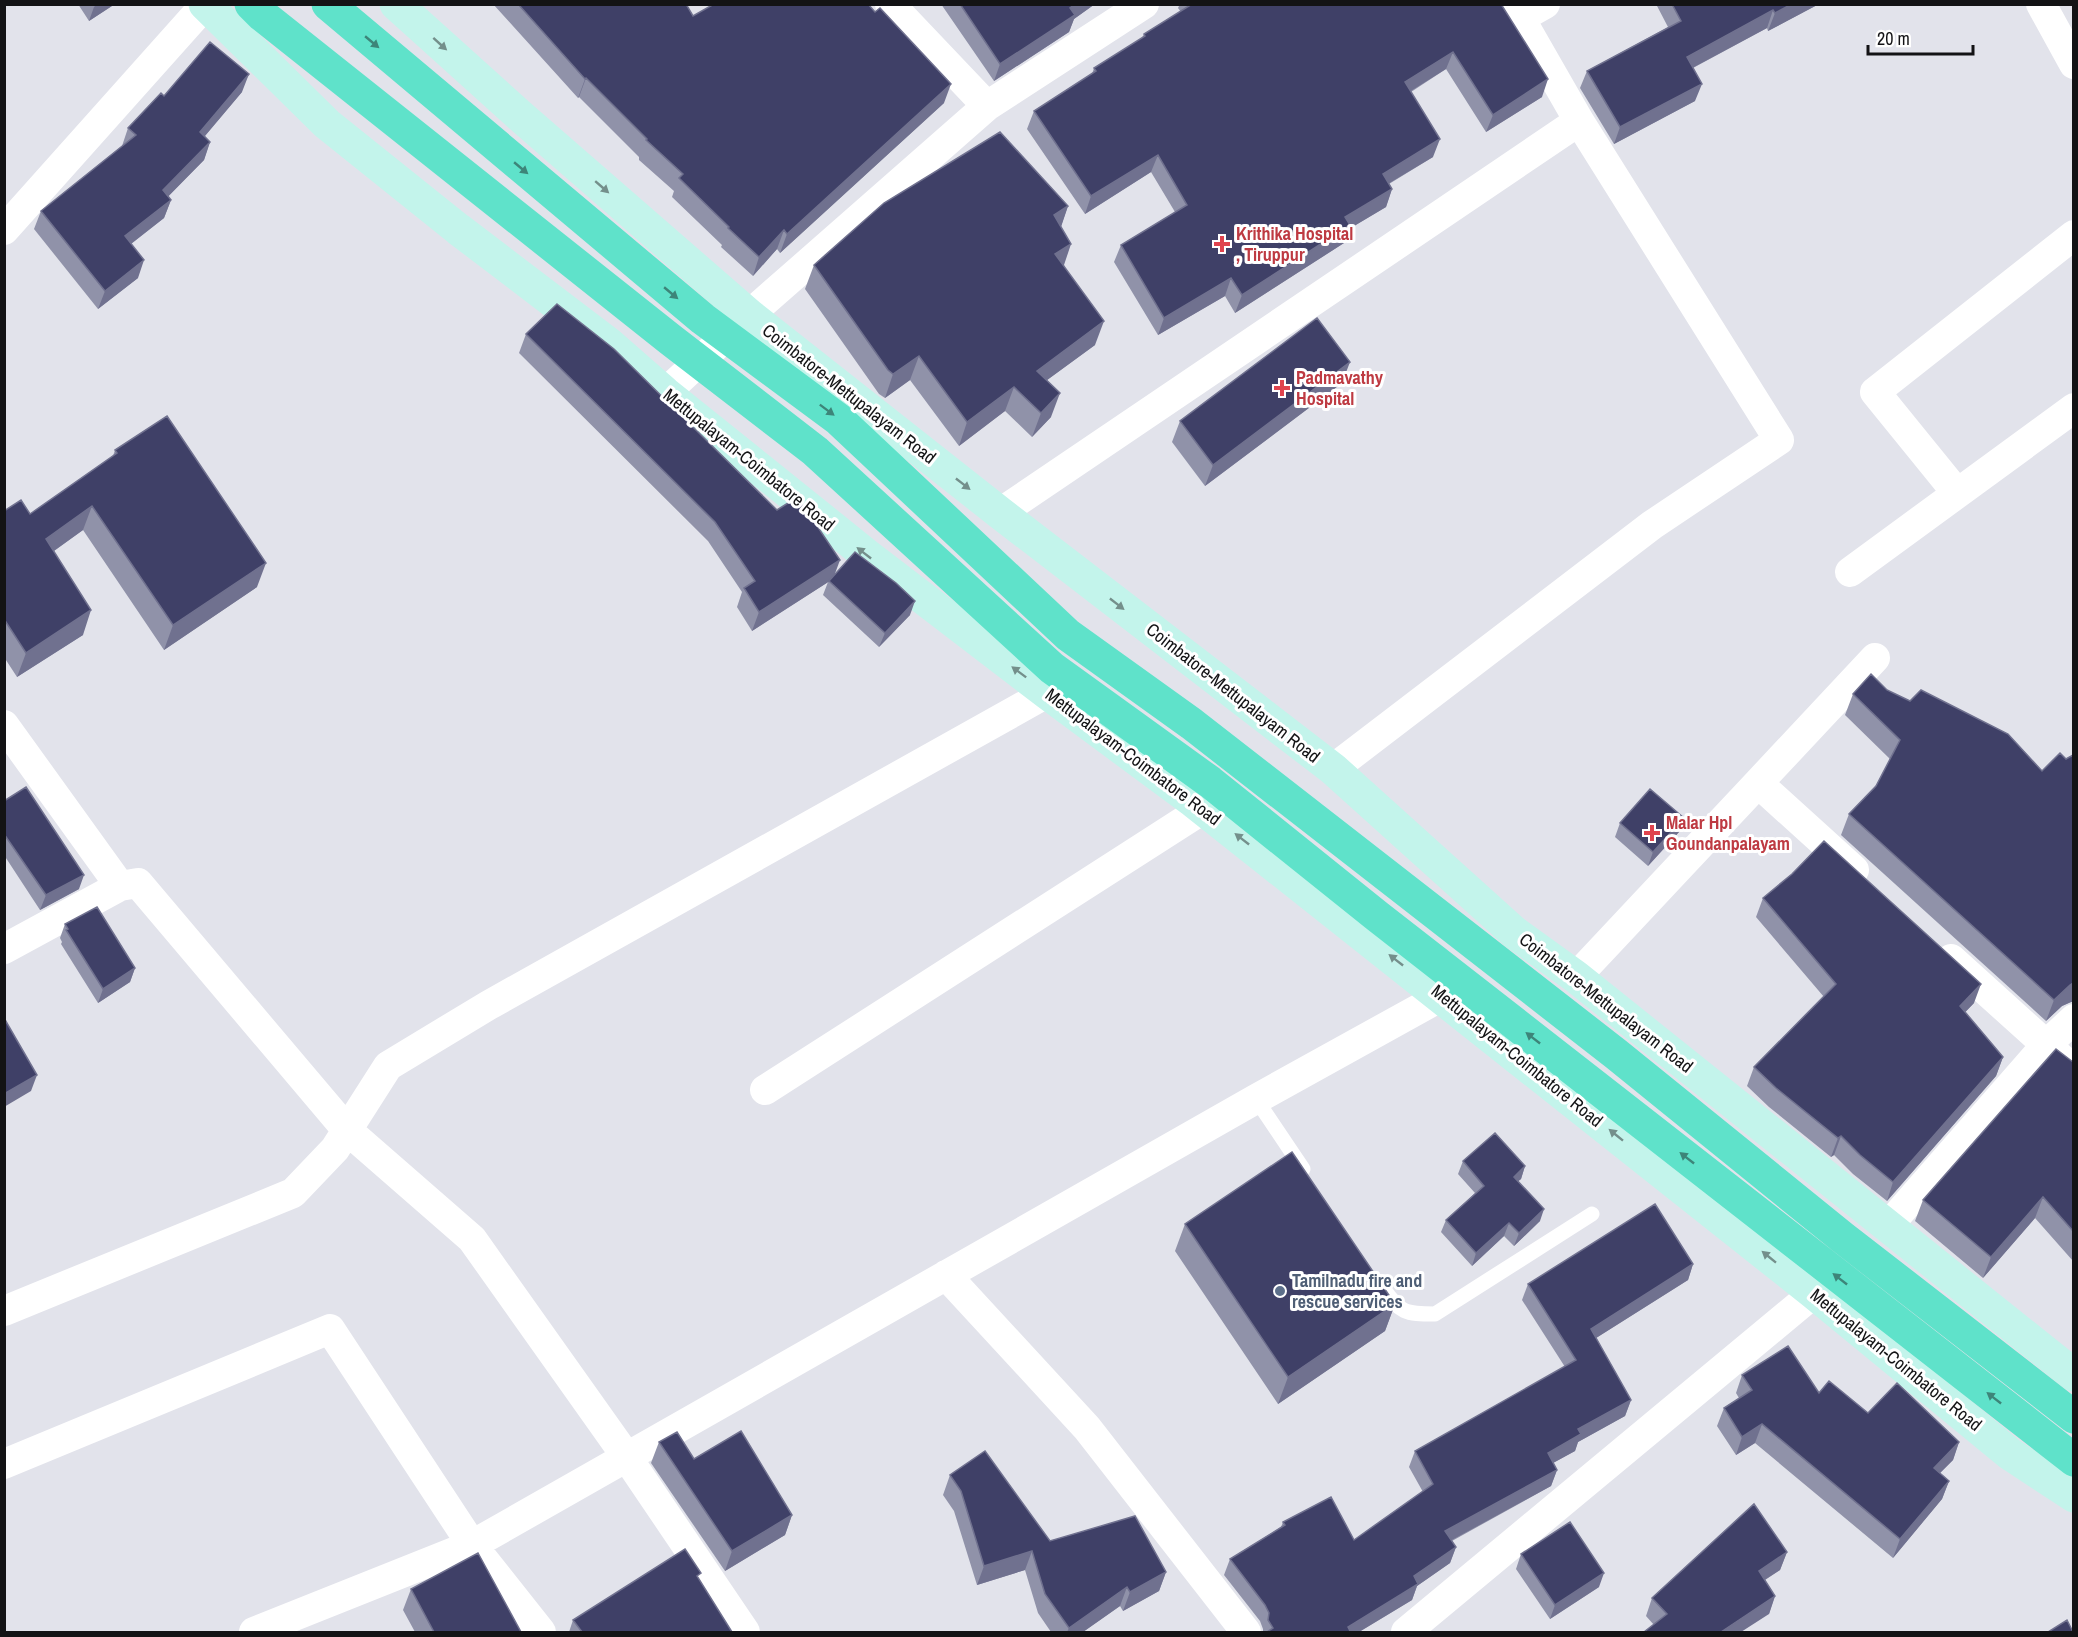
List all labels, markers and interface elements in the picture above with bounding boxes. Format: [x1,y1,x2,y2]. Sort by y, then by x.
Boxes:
scale bar [1868,18,1973,56]
text: 20 m [1877,26,1910,51]
one-way arrow [364,36,380,49]
one-way arrow [432,37,447,50]
one-way arrow [513,161,528,174]
one-way arrow [594,180,609,193]
place label: Krithika Hospital , Tiruppur [1236,221,1353,267]
marker: Krithika Hospital , Tiruppur [1213,235,1231,253]
one-way arrow [663,286,679,299]
street label: Coimbatore-Mettupalayam Road [757,318,941,469]
place label: Padmavathy Hospital [1296,365,1384,411]
marker: Padmavathy Hospital [1273,379,1291,397]
street label: Mettupalayam-Coimbatore Road [658,383,840,537]
one-way arrow [819,404,834,416]
one-way arrow [955,478,971,491]
one-way arrow [857,548,872,560]
one-way arrow [1109,597,1125,610]
street label: Coimbatore-Mettupalayam Road [1141,617,1325,768]
one-way arrow [1011,666,1027,678]
street label: Mettupalayam-Coimbatore Road [1040,682,1226,831]
place label: Malar Hpl Goundanpalayam [1666,810,1790,856]
marker: Malar Hpl Goundanpalayam [1643,824,1661,842]
one-way arrow [1235,834,1250,846]
street label: Coimbatore-Mettupalayam Road [1514,927,1698,1078]
one-way arrow [1388,954,1403,966]
street label: Mettupalayam-Coimbatore Road [1426,979,1608,1133]
one-way arrow [1525,1032,1541,1045]
one-way arrow [1608,1129,1624,1142]
one-way arrow [1679,1153,1694,1165]
one-way arrow [1761,1251,1776,1263]
place label: Tamilnadu fire and rescue services [1292,1268,1422,1314]
one-way arrow [1832,1272,1848,1285]
street label: Mettupalayam-Coimbatore Road [1805,1283,1987,1437]
marker: Tamilnadu fire and rescue services [1273,1284,1287,1298]
one-way arrow [1986,1392,2002,1405]

